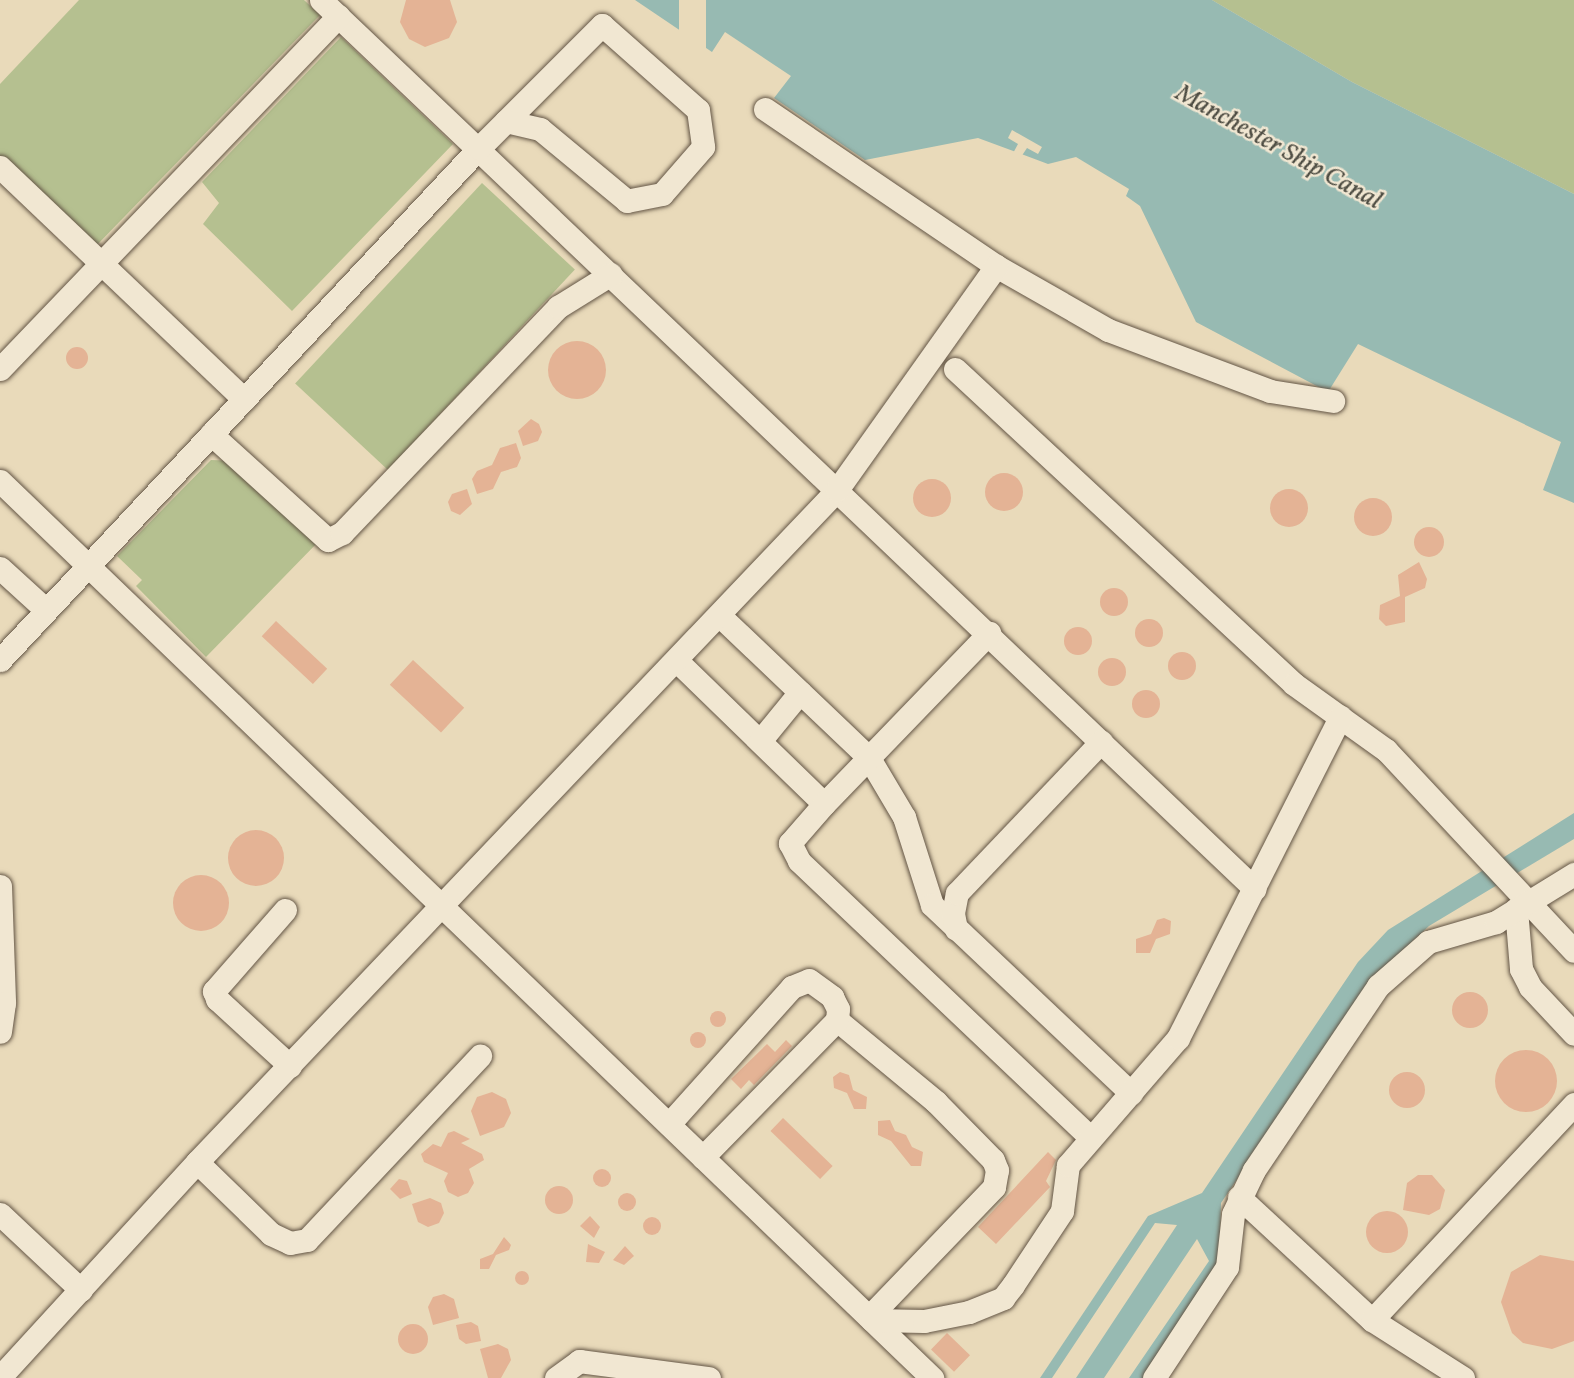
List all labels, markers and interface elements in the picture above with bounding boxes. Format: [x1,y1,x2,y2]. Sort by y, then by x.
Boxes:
water label: Manchester Ship Canal [1169,78,1387,218]

